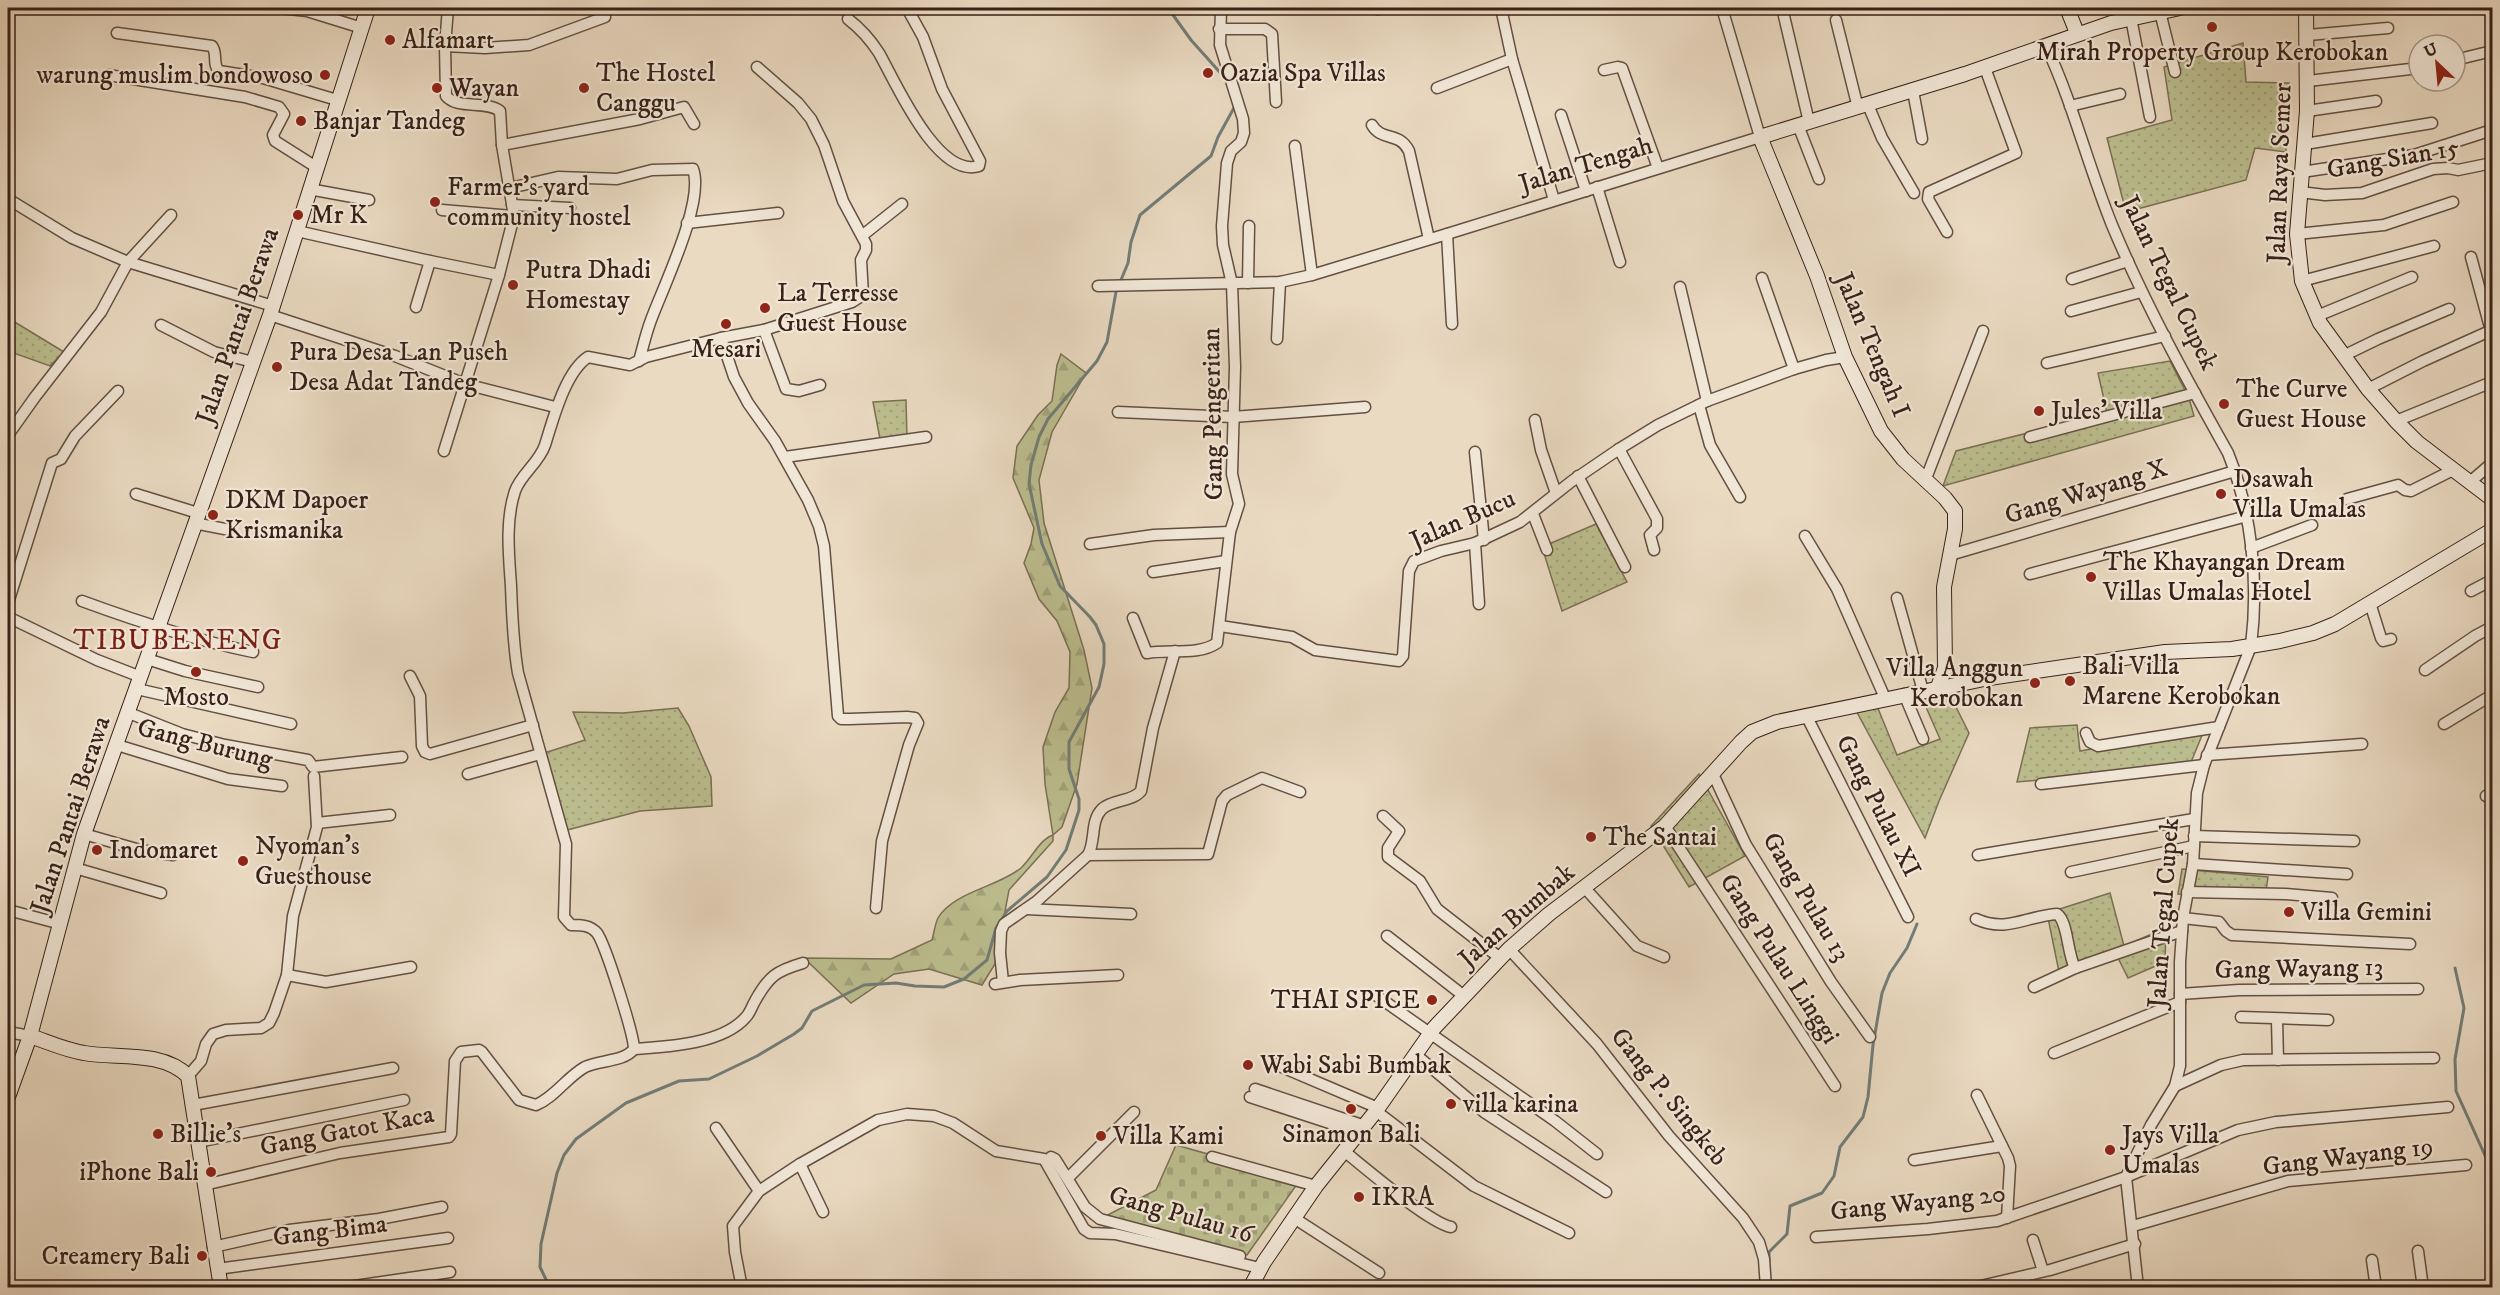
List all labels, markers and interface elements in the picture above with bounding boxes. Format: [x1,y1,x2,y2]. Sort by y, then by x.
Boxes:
marker: Mirah Property Group Kerobokan [2205,20,2219,34]
place label: Alfamart [402,24,494,57]
marker: Alfamart [383,33,397,47]
north arrow [2407,33,2467,93]
place label: Mirah Property Group Kerobokan [2036,36,2389,69]
text: U [2421,38,2441,62]
place label: The Hostel Canggu [596,57,715,120]
place label: Oazia Spa Villas [1220,57,1386,90]
place label: warung muslim bondowoso [36,59,313,92]
marker: Oazia Spa Villas [1201,66,1215,80]
marker: warung muslim bondowoso [318,68,332,82]
place label: Wayan [448,72,520,105]
marker: Wayan [430,81,444,95]
marker: The Hostel Canggu [577,81,591,95]
street label: Jalan Raya Semer [2260,82,2300,266]
place label: Banjar Tandeg [313,105,465,138]
marker: Banjar Tandeg [294,114,308,128]
street label: Jalan Tengah [1513,129,1657,201]
street label: Gang Sian 15 [2324,131,2462,187]
place label: Farmer's yard community hostel [447,171,631,234]
street label: Jalan Tegal Cupek [2112,188,2226,376]
marker: Farmer's yard community hostel [428,195,442,209]
place label: Mr K [310,199,368,232]
marker: Mr K [291,208,305,222]
street label: Jalan Pantai Berawa [188,223,287,430]
place label: Putra Dhadi Homestay [525,254,651,317]
street label: Jalan Tengah I [1826,266,1917,422]
place label: La Terresse Guest House [777,277,907,340]
marker: Putra Dhadi Homestay [506,278,520,292]
marker: La Terresse Guest House [758,301,772,315]
marker: Mesari [719,317,733,331]
street label: Gang Pengeritan [1195,327,1231,501]
place label: Mesari [691,333,761,366]
place label: Pura Desa Lan Puseh Desa Adat Tandeg [289,336,508,399]
marker: Pura Desa Lan Puseh Desa Adat Tandeg [270,360,284,374]
place label: The Curve Guest House [2236,373,2366,436]
place label: Jules' Villa [2049,395,2162,428]
marker: The Curve Guest House [2217,397,2231,411]
marker: Jules' Villa [2032,404,2046,418]
street label: Gang Wayang X [2001,452,2171,532]
place label: Dsawah Villa Umalas [2232,463,2366,526]
street label: Jalan Bucu [1403,482,1521,559]
place label: DKM Dapoer Krismanika [225,484,369,547]
marker: Dsawah Villa Umalas [2214,487,2228,501]
marker: DKM Dapoer Krismanika [206,508,220,522]
place label: The Khayangan Dream Villas Umalas Hotel [2102,546,2346,609]
marker: The Khayangan Dream Villas Umalas Hotel [2084,570,2098,584]
district label: TIBUBENENG [73,623,283,658]
place label: Bali Villa Marene Kerobokan [2082,650,2281,713]
place label: Villa Anggun Kerobokan [1885,652,2023,715]
marker: Mosto [189,665,203,679]
marker: Bali Villa Marene Kerobokan [2063,674,2077,688]
marker: Villa Anggun Kerobokan [2028,676,2042,690]
place label: Mosto [163,681,229,714]
street label: Gang Burung [134,711,277,777]
street label: Jalan Pantai Berawa [23,712,118,920]
street label: Gang Pulau XI [1828,729,1928,883]
street label: Jalan Tegal Cupek [2141,817,2187,1011]
place label: The Santai [1603,821,1717,854]
street label: Gang Pulau 13 [1755,826,1857,968]
place label: Nyoman's Guesthouse [255,830,372,893]
marker: The Santai [1584,830,1598,844]
place label: Indomaret [109,834,218,867]
marker: Indomaret [90,843,104,857]
marker: Nyoman's Guesthouse [236,854,250,868]
street label: Jalan Bumbak [1451,856,1582,977]
street label: Gang Pulau Linggi [1712,868,1846,1050]
place label: Villa Gemini [2300,896,2432,929]
marker: Villa Gemini [2282,905,2296,919]
street label: Gang Wayang 13 [2214,951,2384,987]
place label: THAI SPICE [1271,984,1420,1017]
marker: THAI SPICE [1425,993,1439,1007]
street label: Gang P. Singkeb [1603,1021,1735,1173]
place label: Wabi Sabi Bumbak [1259,1049,1452,1082]
marker: Wabi Sabi Bumbak [1241,1058,1255,1072]
place label: villa karina [1462,1088,1578,1121]
marker: villa karina [1444,1097,1458,1111]
street label: Gang Gatot Kaca [257,1098,437,1164]
marker: Sinamon Bali [1344,1102,1358,1116]
place label: Billie's [170,1118,241,1151]
place label: Sinamon Bali [1282,1118,1420,1151]
place label: Jays Villa Umalas [2120,1119,2219,1182]
place label: Villa Kami [1112,1120,1224,1153]
marker: Billie's [151,1127,165,1141]
marker: Villa Kami [1094,1129,1108,1143]
street label: Gang Wayang 19 [2261,1130,2435,1184]
marker: Jays Villa Umalas [2103,1143,2117,1157]
place label: iPhone Bali [79,1156,199,1189]
marker: iPhone Bali [204,1165,218,1179]
street label: Gang Wayang 20 [1829,1177,2007,1229]
street label: Gang Pulau 16 [1105,1179,1258,1252]
place label: IKRA [1371,1181,1434,1214]
marker: IKRA [1352,1190,1366,1204]
street label: Gang Bima [271,1208,389,1254]
place label: Creamery Bali [42,1240,190,1273]
marker: Creamery Bali [195,1249,209,1263]

